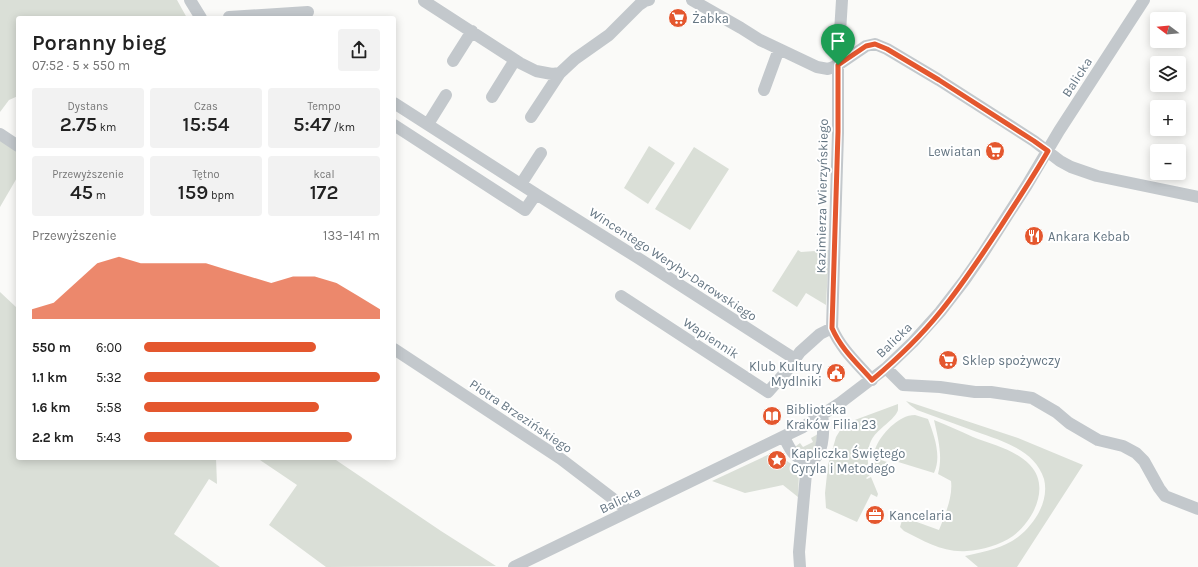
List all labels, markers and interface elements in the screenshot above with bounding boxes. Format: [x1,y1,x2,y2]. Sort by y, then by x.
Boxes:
supermarket icon: Żabka [667,7,689,29]
place label: Żabka [692,11,729,26]
north arrow [1150,12,1186,48]
map controls [1150,12,1186,180]
pin [821,24,855,65]
button: share [338,29,380,71]
text: Poranny bieg [32,30,166,56]
icon: arrive [827,30,849,52]
street label: Balicka [1059,54,1095,100]
button: layers [1150,56,1186,92]
text: 07:52 · 5 × 550 m [32,58,130,73]
text: Dystans [68,100,108,113]
text: Czas [194,100,218,113]
text: Tempo [307,100,341,113]
button: + [1150,100,1186,136]
text: 2.75 [60,113,97,136]
text: 15:54 [183,113,229,136]
text: 5:47 [293,113,331,136]
street label: Kazimierza Wierzyńskiego [813,118,831,274]
text: km [97,121,116,134]
text: /km [331,121,355,134]
supermarket icon: Lewiatan [984,140,1006,162]
place label: Lewiatan [928,144,981,159]
button: − [1150,144,1186,180]
text: Przewyższenie [52,168,124,181]
text: Tętno [192,168,220,181]
text: kcal [313,168,335,181]
text: 45 [70,181,93,204]
text: 159 [178,181,208,204]
text: 172 [310,181,338,204]
text: m [93,189,106,202]
text: bpm [208,189,234,202]
street label: Wincentego Weryhy-Darowskiego [586,204,760,324]
restaurant icon: Ankara Kebab [1023,225,1045,247]
text: Przewyższenie [32,228,116,243]
text: 133–141 m [323,228,380,243]
place label: Ankara Kebab [1048,229,1130,244]
street label: Wapiennik [680,314,742,362]
street label: Balicka [873,319,915,361]
text: 550 m [32,340,71,355]
text: 6:00 [96,340,122,355]
supermarket icon: Sklep spożywczy [937,349,959,371]
place label: Sklep spożywczy [962,353,1060,368]
place label: Klub Kultury Mydlniki [749,359,822,389]
public building icon: Klub Kultury Mydlniki [825,362,847,384]
text: 1.1 km [32,370,67,385]
text: 5:32 [96,370,122,385]
street label: Piotra Brzezińskiego [467,376,575,456]
text: 1.6 km [32,400,71,415]
text: 5:58 [96,400,122,415]
place label: Biblioteka Kraków Filia 23 [786,402,876,432]
library icon: Biblioteka Kraków Filia 23 [761,405,783,427]
text: 2.2 km [32,430,74,445]
text: 5:43 [96,430,121,445]
place label: Kapliczka Świętego Cyryla i Metodego [791,445,905,476]
place icon: Kapliczka Świętego Cyryla i Metodego [766,449,788,471]
street label: Balicka [597,484,643,516]
office icon: Kancelaria [864,504,886,526]
place label: Kancelaria [889,508,952,523]

